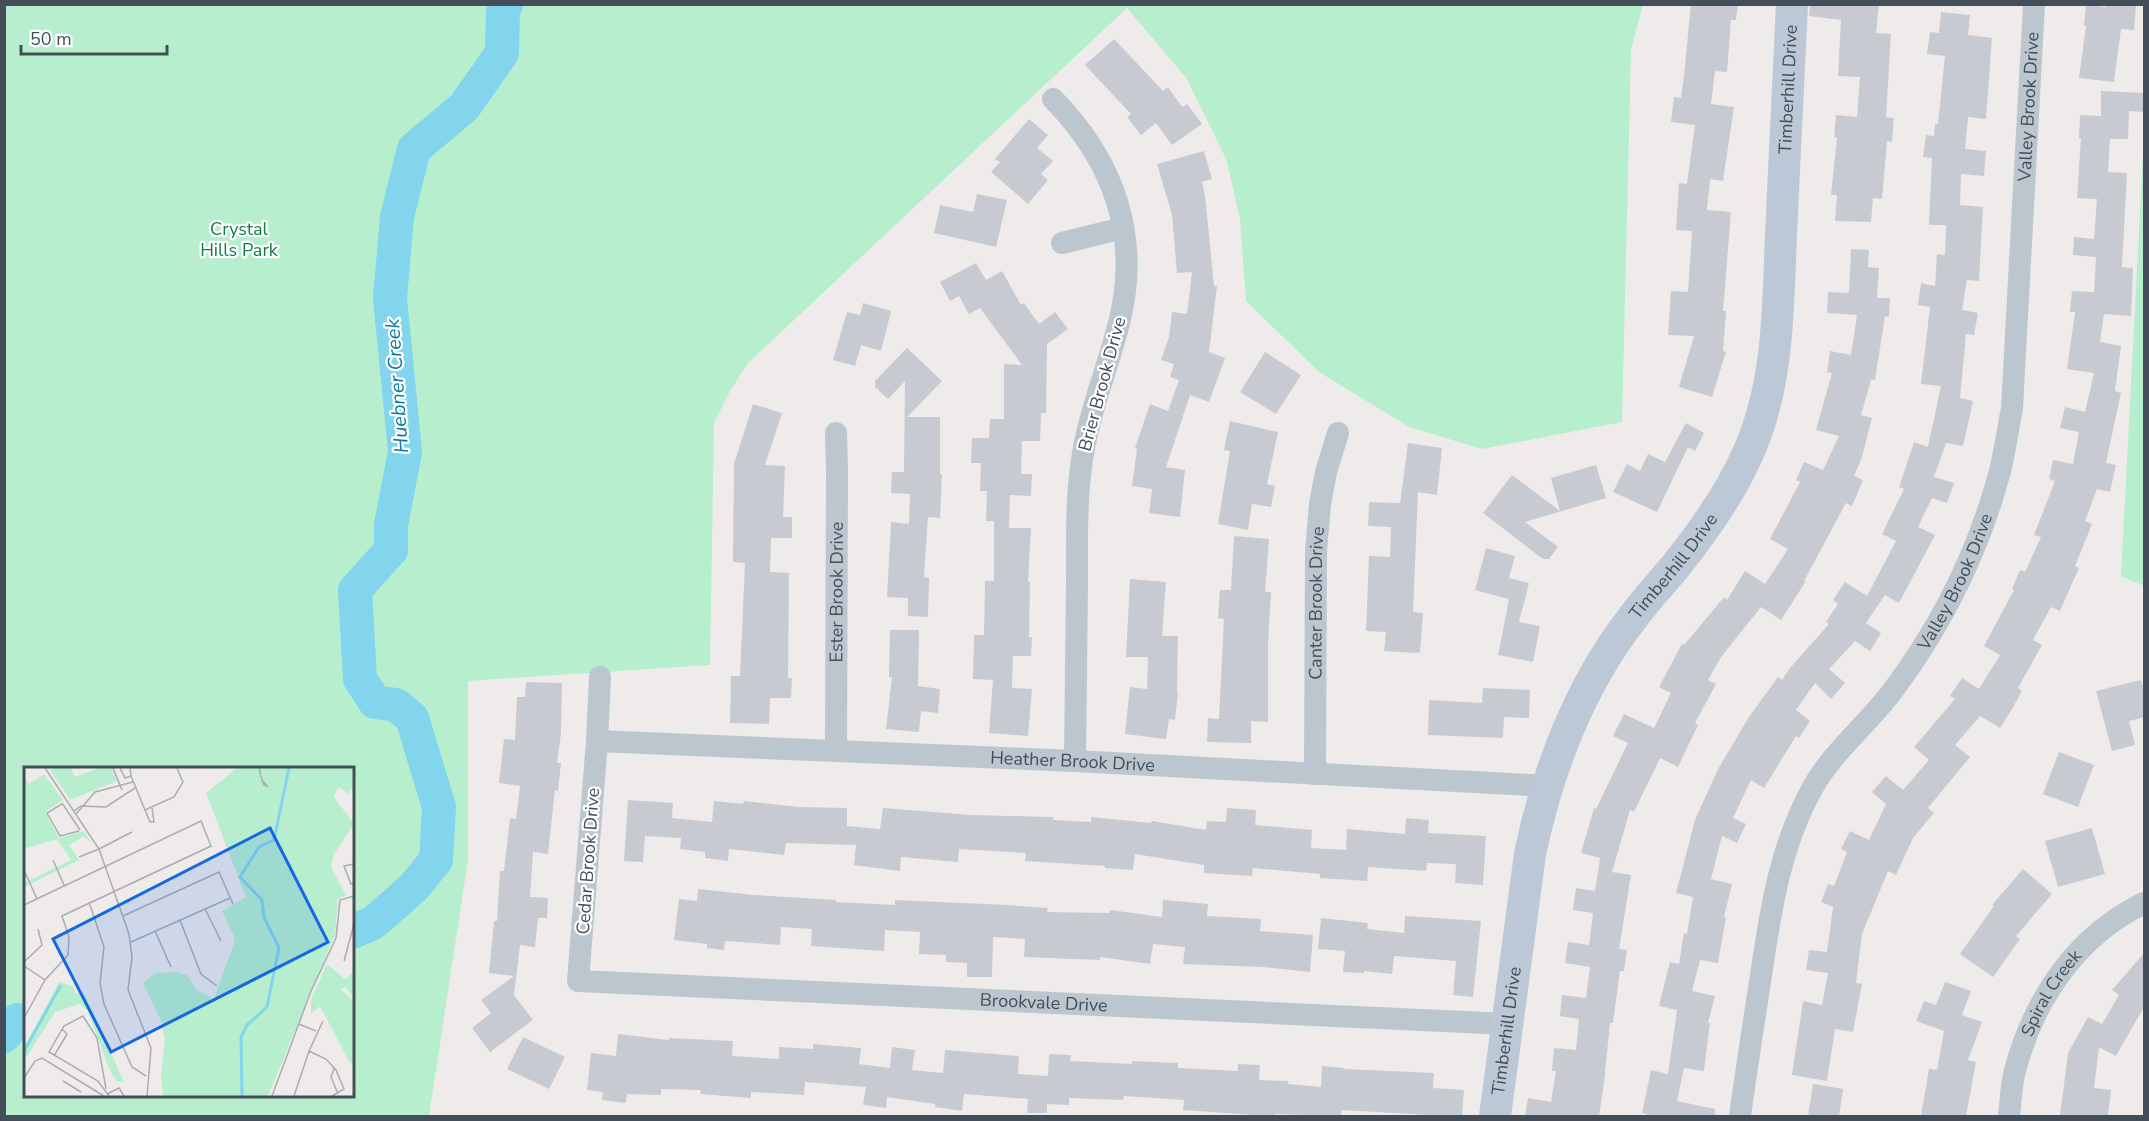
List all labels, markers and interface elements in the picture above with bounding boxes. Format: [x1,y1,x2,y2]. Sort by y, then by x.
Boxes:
scale bar [21,18,166,56]
street label: Timberhill Drive [1773,24,1803,154]
text: 50 m [30,27,72,51]
street label: Valley Brook Drive [2012,31,2044,183]
park label: Crystal Hills Park [200,217,279,262]
street label: Brier Brook Drive [1073,314,1131,454]
water label: Huebner Creek [379,317,415,454]
street label: Timberhill Drive [1624,508,1723,624]
street label: Valley Brook Drive [1911,510,1998,656]
street label: Ester Brook Drive [824,522,849,662]
street label: Canter Brook Drive [1303,525,1330,680]
street label: Heather Brook Drive [990,745,1156,777]
inset map [24,767,354,1097]
street label: Cedar Brook Drive [571,787,605,935]
street label: Spiral Creek [2015,944,2087,1040]
street label: Timberhill Drive [1486,965,1527,1096]
street label: Brookvale Drive [979,988,1108,1017]

